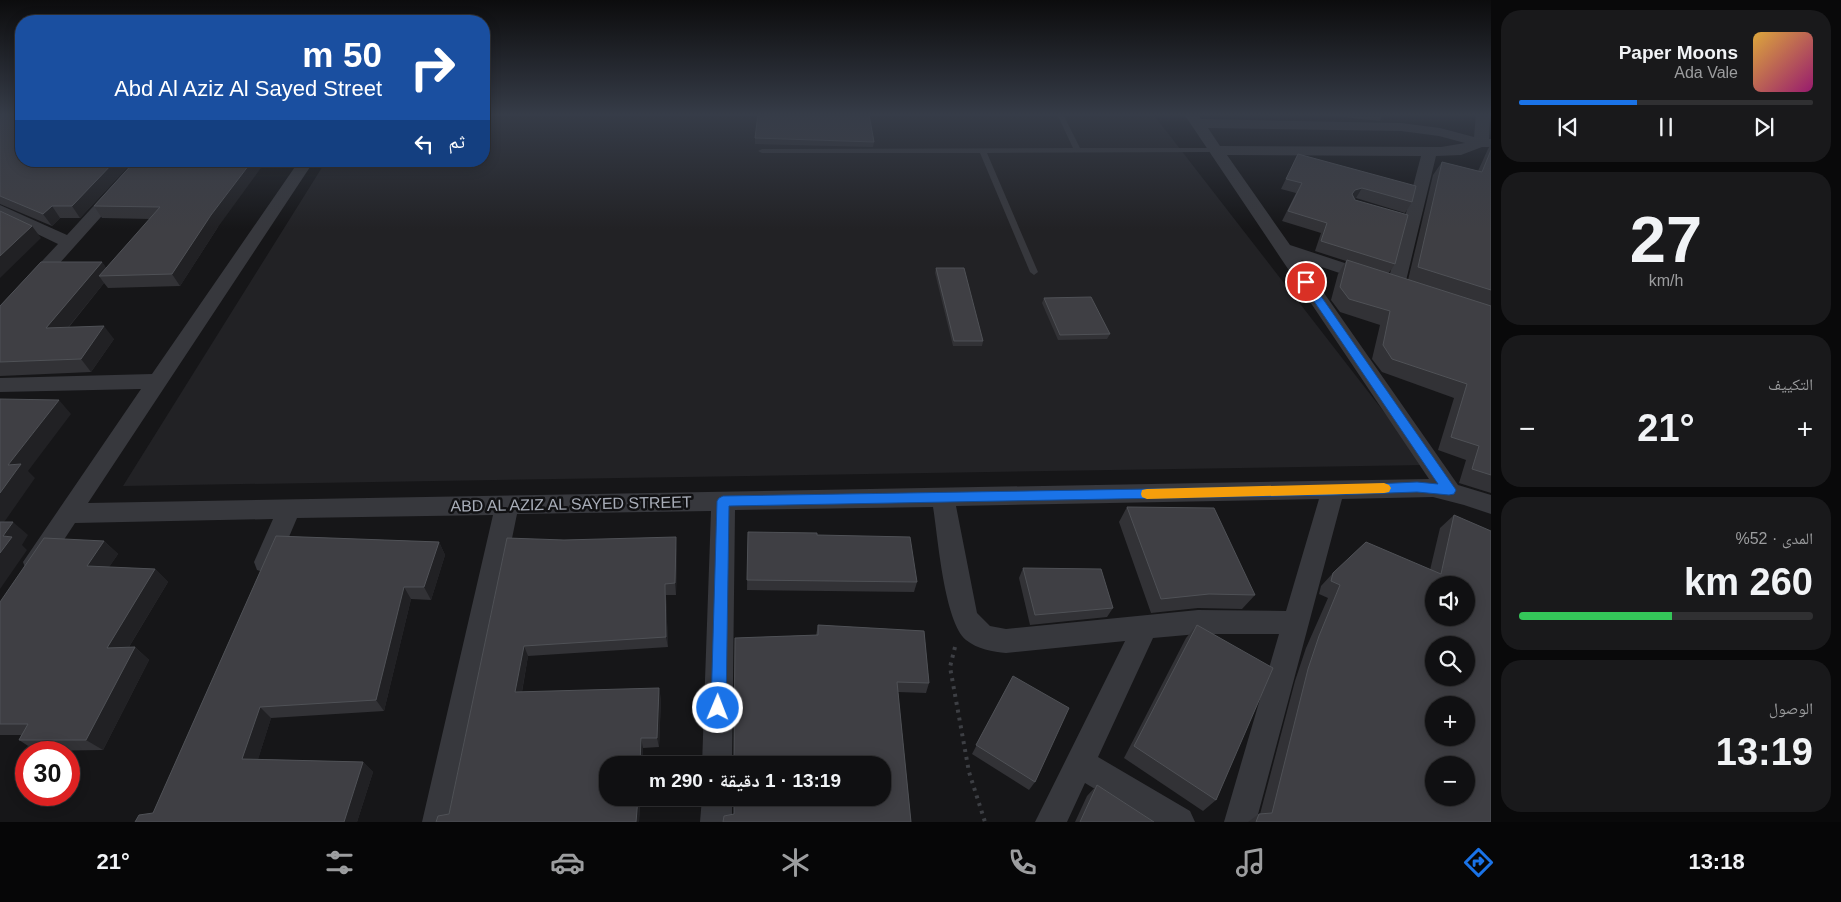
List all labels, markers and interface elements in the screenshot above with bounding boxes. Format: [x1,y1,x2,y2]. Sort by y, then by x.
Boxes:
text: 50 m [302,35,382,74]
icon: right [400,35,465,100]
text: Paper Moons [1619,42,1738,63]
text: Ada Vale [1674,64,1738,81]
text: Abd Al Aziz Al Sayed Street [114,76,382,101]
icon: previous [1554,113,1582,141]
icon: pause [1652,113,1680,141]
icon: next [1750,113,1778,141]
icon: left [410,130,438,158]
text: ثم [448,131,465,152]
text: 27 [1630,203,1702,276]
pin [1285,261,1327,303]
icon: arrive [1292,268,1320,296]
text: km/h [1649,272,1683,289]
text: التكييف [1768,376,1813,393]
text: 21° [1637,407,1695,449]
text: − [1519,413,1535,444]
text: + [1797,413,1813,444]
street label: ABD AL AZIZ AL SAYED STREET [450,493,692,515]
text: المدى · 52% [1735,530,1813,547]
text: 260 km [1684,561,1813,603]
map controls [1425,576,1475,806]
button: sound [1425,576,1475,626]
button: search [1425,636,1475,686]
position arrow [691,681,743,733]
button: + [1425,696,1475,746]
text: الوصول [1769,700,1813,717]
text: 13:19 [1716,731,1813,773]
speed limit sign: 30 [15,741,80,806]
button: − [1425,756,1475,806]
text: 13:19 · 1 دقيقة · 290 m [649,770,841,791]
icon: filters [322,845,357,880]
icon: car [550,845,585,880]
icon: climate [778,845,813,880]
icon: phone [1005,845,1040,880]
icon: music [1233,845,1268,880]
icon: directions [1461,845,1496,880]
text: 21° [96,849,130,874]
text: 13:18 [1688,849,1745,874]

